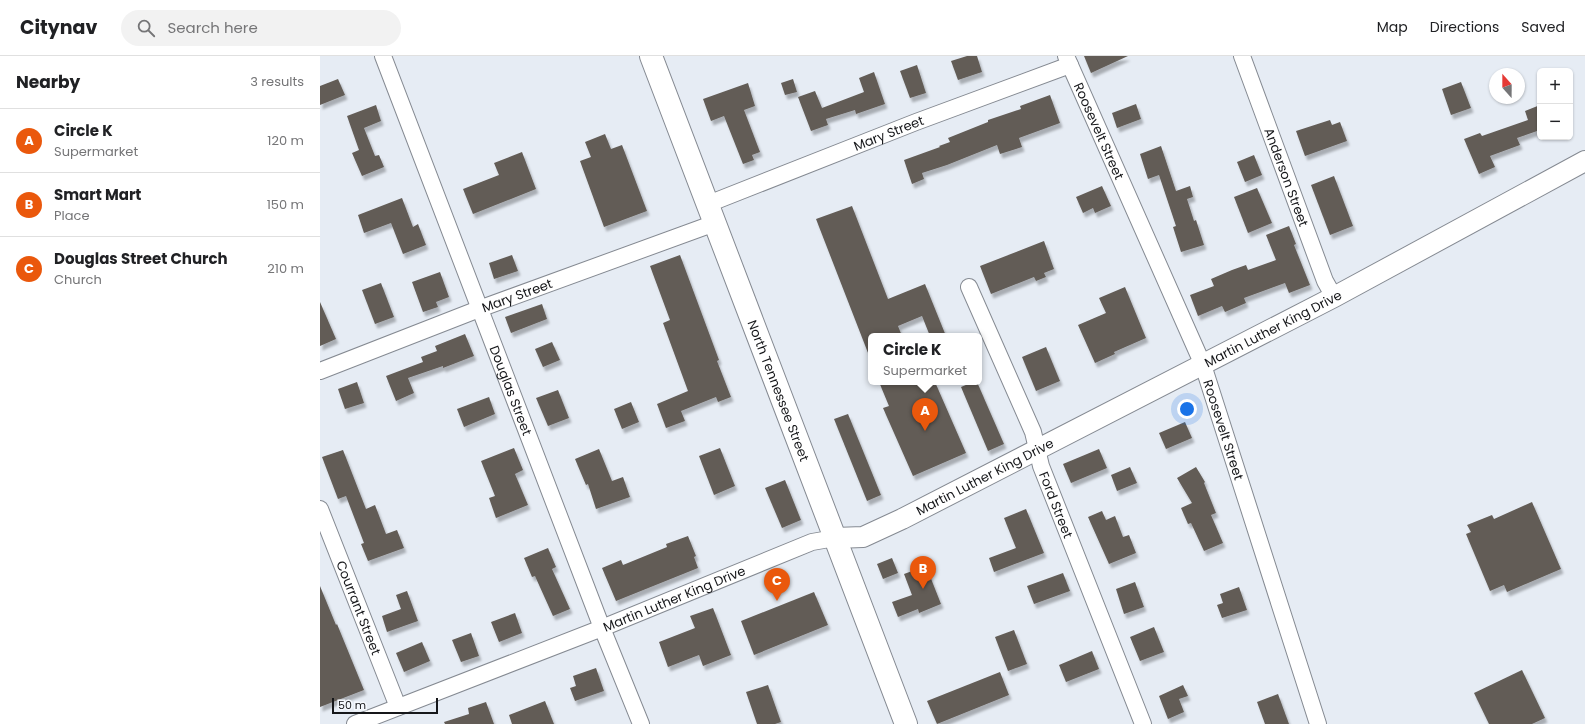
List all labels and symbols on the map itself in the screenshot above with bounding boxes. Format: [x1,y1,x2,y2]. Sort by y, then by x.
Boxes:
north arrow [1489,68,1525,104]
street label: Roosevelt Street [1069,80,1129,183]
street label: Mary Street [851,111,927,156]
street label: Anderson Street [1259,125,1313,229]
street label: Mary Street [479,274,555,317]
street label: Martin Luther King Drive [1201,286,1345,372]
street label: North Tennessee Street [743,317,814,464]
street label: Douglas Street [485,343,536,439]
street label: Roosevelt Street [1198,377,1248,483]
pin: A [912,398,938,431]
your location [1177,399,1197,419]
street label: Martin Luther King Drive [913,434,1057,520]
street label: Ford Street [1034,469,1078,541]
pin: B [910,556,936,589]
street label: Courrant Street [331,558,386,658]
street label: Martin Luther King Drive [600,561,748,637]
pin: C [764,568,790,601]
scale bar [332,696,438,715]

